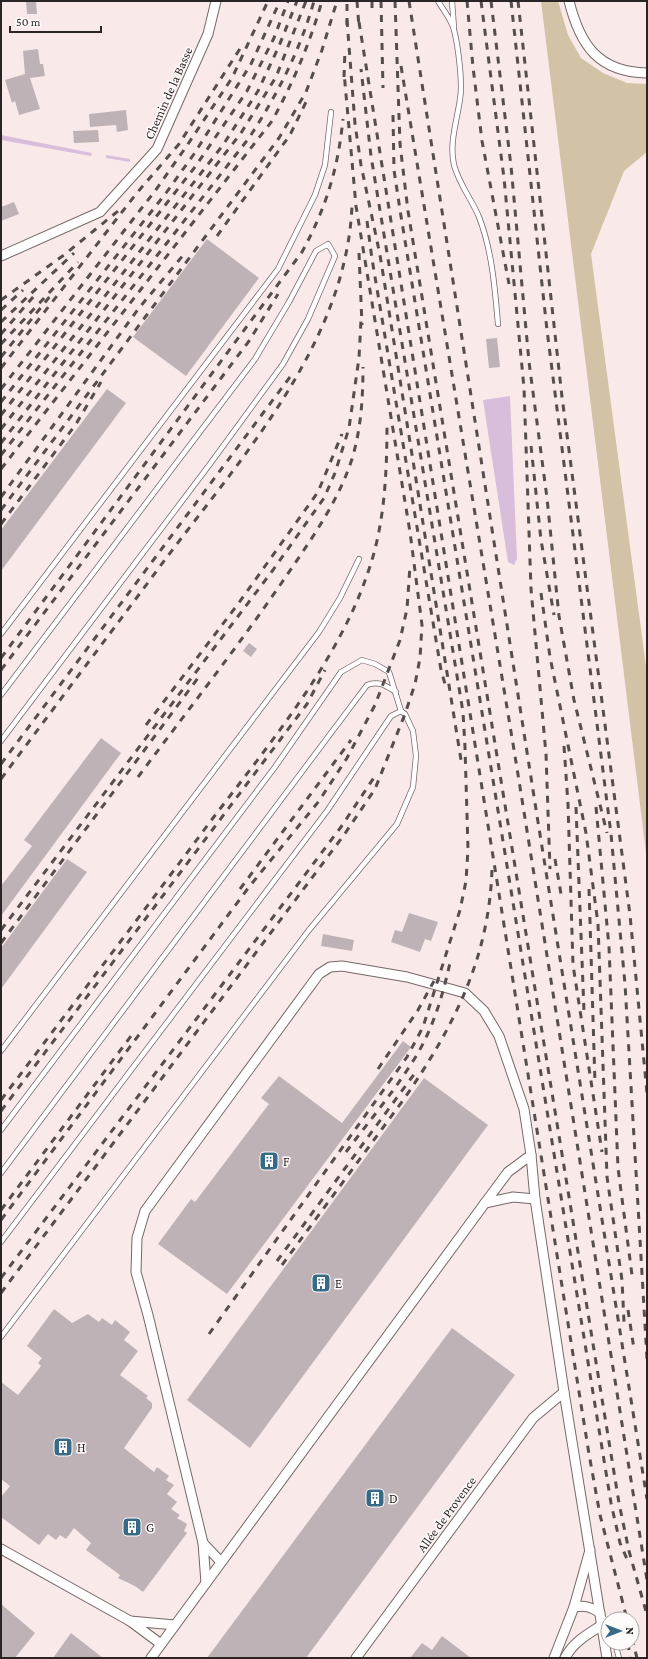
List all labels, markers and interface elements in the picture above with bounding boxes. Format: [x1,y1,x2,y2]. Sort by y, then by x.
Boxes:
scale bar [10,8,101,34]
text: 50 m [16,15,41,29]
street label: Chemin de la Basse [141,44,196,142]
building icon: F [258,1150,280,1172]
place label: F [283,1154,290,1169]
building icon: E [310,1272,332,1294]
place label: E [335,1276,342,1291]
building icon: H [52,1436,74,1458]
place label: H [77,1440,86,1455]
street label: Allée de Provence [414,1473,479,1555]
building icon: D [364,1487,386,1509]
place label: D [389,1491,398,1506]
building icon: G [121,1516,143,1538]
place label: G [146,1520,154,1535]
north arrow [600,1611,640,1651]
text: N [624,1627,636,1635]

